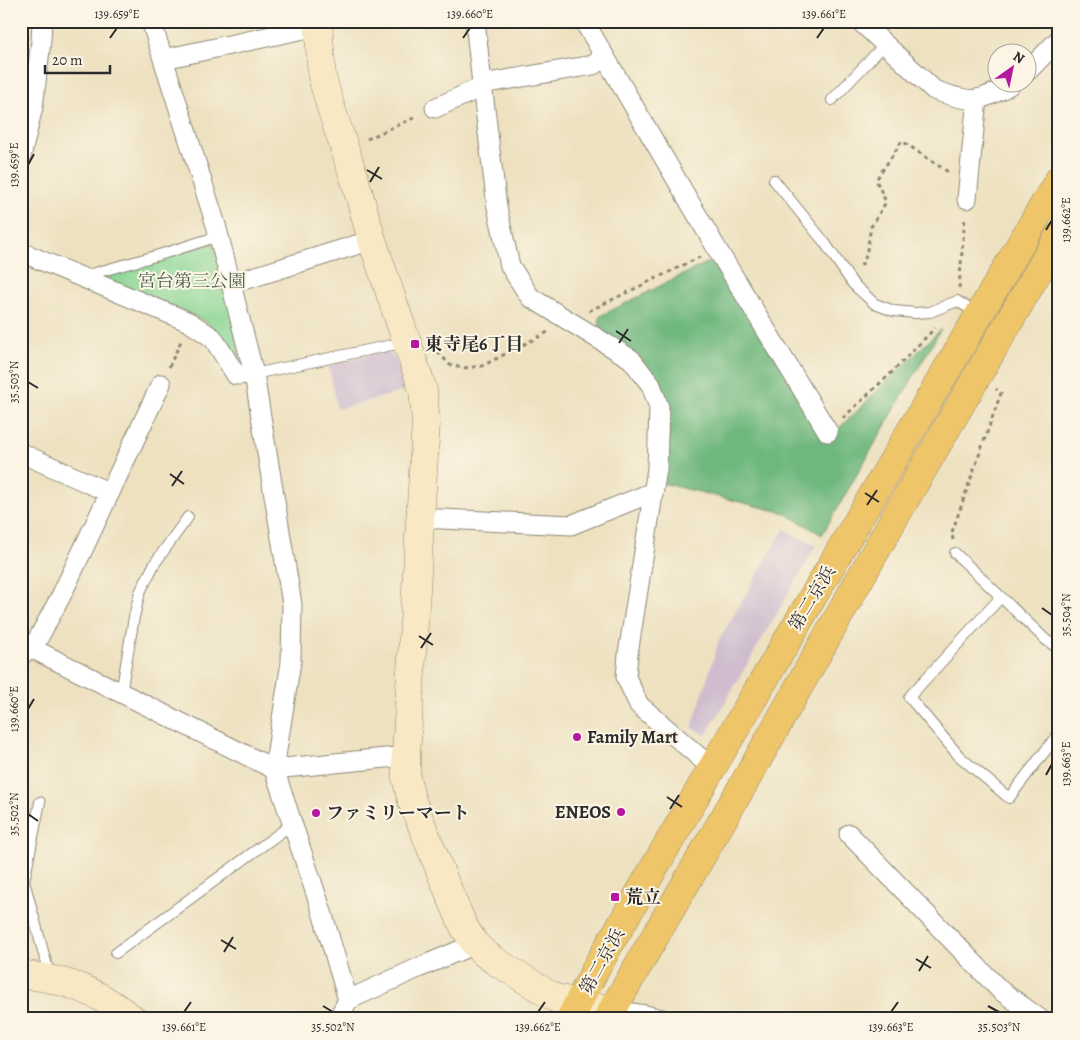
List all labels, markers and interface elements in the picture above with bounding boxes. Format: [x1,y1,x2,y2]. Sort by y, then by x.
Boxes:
text: 139.659°E [94,6,140,22]
text: 139.660°E [447,6,493,22]
text: 139.661°E [802,6,846,22]
scale bar [45,42,110,74]
north arrow [988,42,1038,92]
text: N [1009,47,1028,68]
text: 20 m [52,50,83,70]
text: 139.659°E [6,142,22,188]
text: 139.662°E [1058,197,1074,243]
park label: 宮台第三公園 [138,269,246,293]
place label: 東寺尾6丁目 [425,332,523,356]
marker: 東寺尾6丁目 [409,338,421,350]
text: 35.503°N [6,360,22,403]
street label: 第二京浜 [783,561,841,635]
text: 35.504°N [1058,593,1074,637]
text: 139.660°E [6,686,22,732]
place label: Family Mart [587,725,678,749]
marker: Family Mart [571,731,583,743]
text: 139.663°E [1058,741,1074,787]
text: 35.502°N [6,792,22,836]
place label: ENEOS [555,800,611,824]
place label: ファミリーマート [326,801,470,825]
marker: ENEOS [615,806,627,818]
marker: ファミリーマート [310,807,322,819]
place label: 荒立 [625,885,661,909]
marker: 荒立 [609,891,621,903]
street label: 第二京浜 [574,924,630,998]
text: 139.661°E [162,1019,206,1035]
text: 35.502°N [311,1019,355,1035]
text: 139.662°E [515,1019,561,1035]
text: 139.663°E [868,1019,914,1035]
text: 35.503°N [978,1019,1021,1035]

